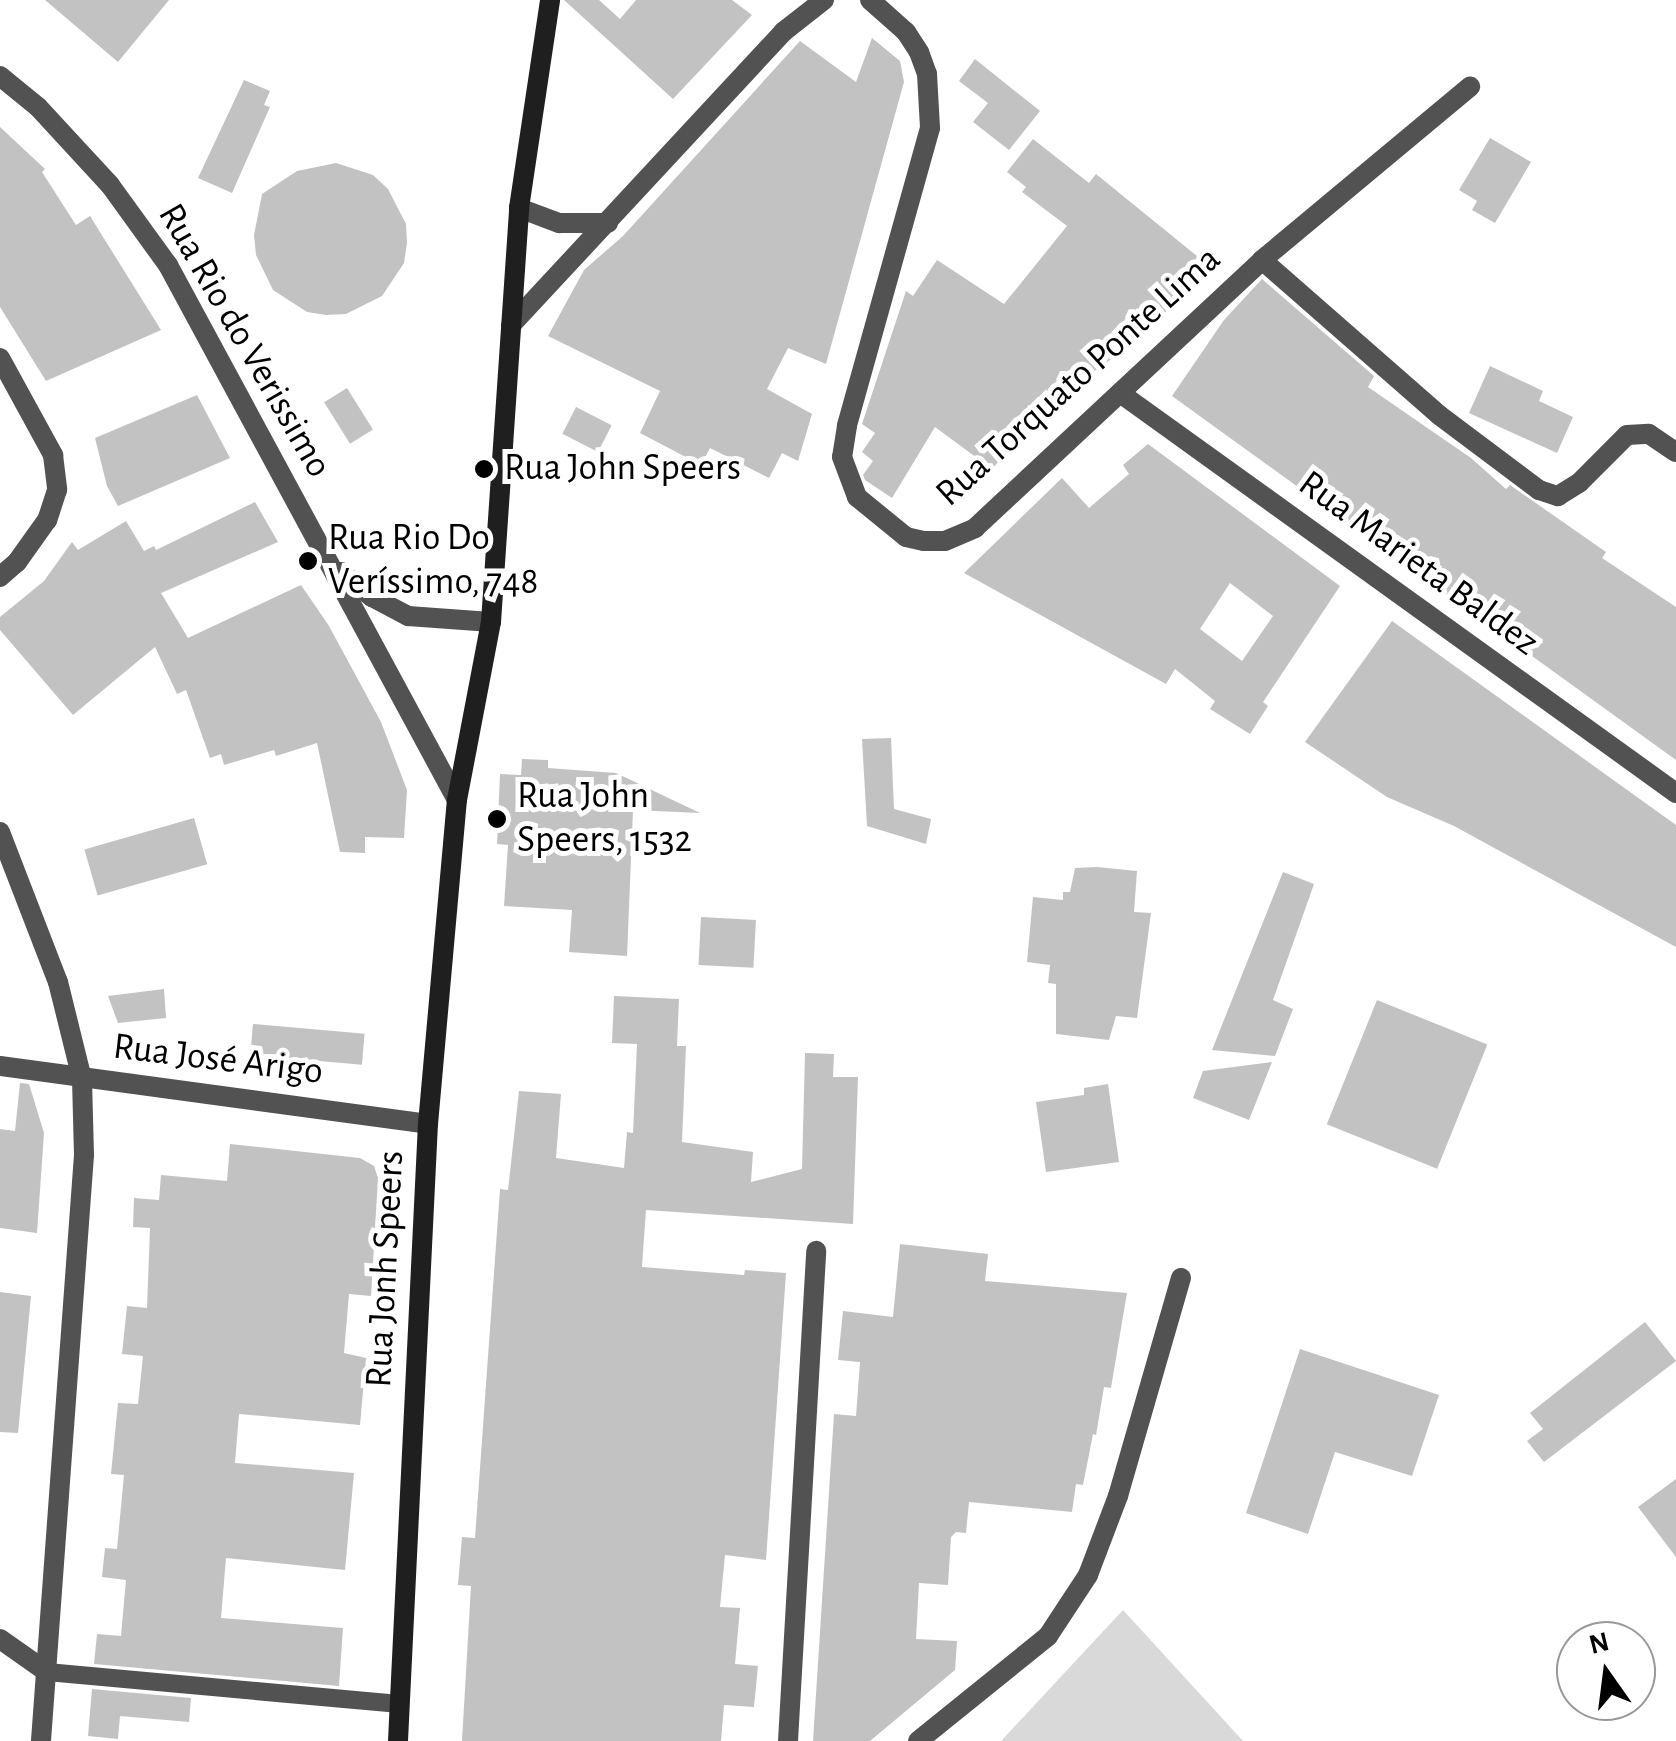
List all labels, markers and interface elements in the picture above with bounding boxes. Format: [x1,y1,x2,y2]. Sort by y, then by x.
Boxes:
street label: Rua Rio do Verissimo [147,196,341,486]
street label: Rua Torquato Ponte Lima [927,237,1231,517]
place label: Rua John Speers [504,446,741,492]
marker: Rua John Speers [473,458,495,480]
street label: Rua Marieta Baldez [1289,462,1547,666]
place label: Rua Rio Do Veríssimo, 748 [328,516,538,606]
marker: Rua Rio Do Veríssimo, 748 [297,550,319,572]
place label: Rua John Speers, 1532 [517,774,692,864]
marker: Rua John Speers, 1532 [486,808,508,830]
street label: Rua José Arigo [110,1024,326,1096]
street label: Rua Jonh Speers [357,1149,415,1389]
north arrow [1556,1621,1656,1721]
text: N [1586,1628,1612,1660]

